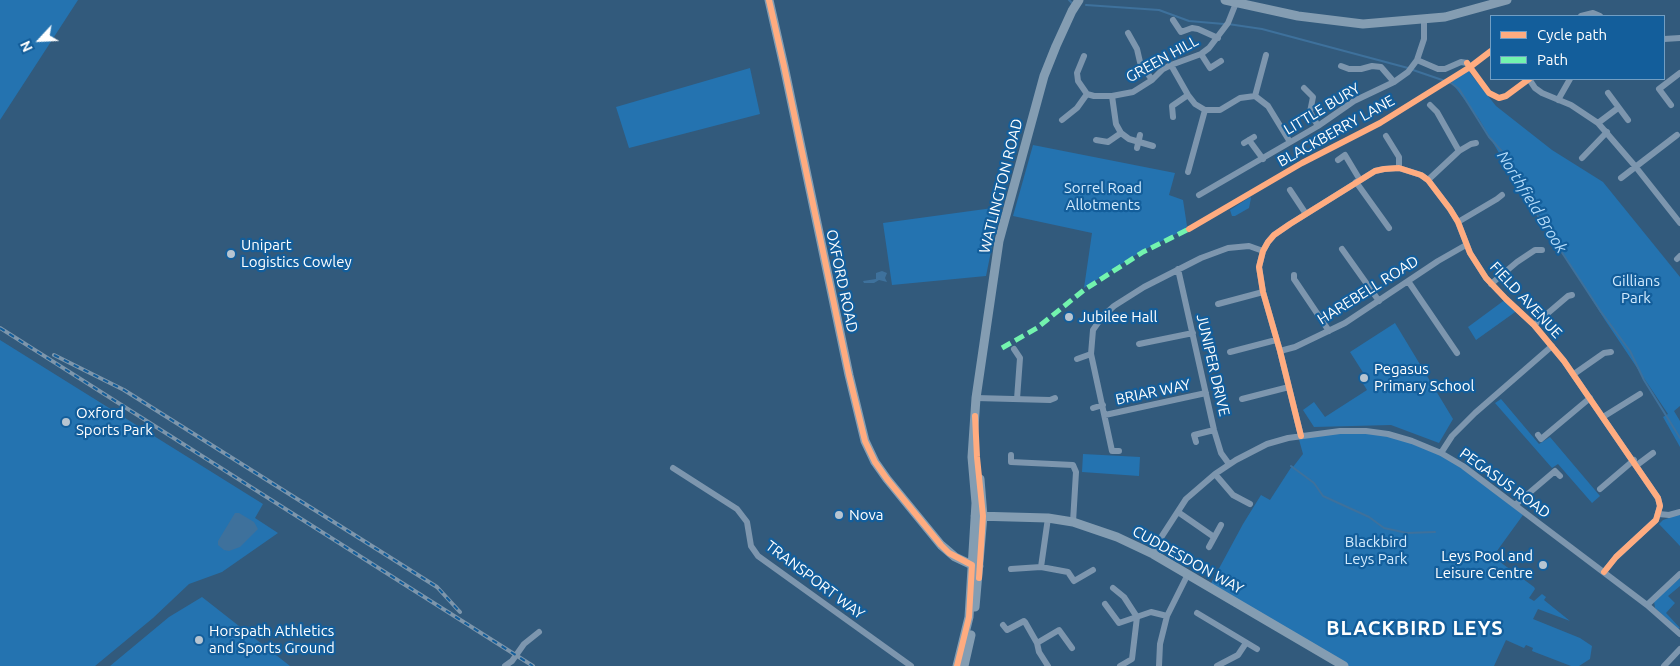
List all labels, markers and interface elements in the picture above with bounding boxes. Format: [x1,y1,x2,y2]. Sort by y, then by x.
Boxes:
north arrow [15,15,65,65]
legend [1490,15,1665,80]
text: Cycle path [1537,26,1607,43]
street label: GREEN HILL [1123,32,1201,86]
text: N [17,38,36,54]
text: Path [1537,51,1568,68]
street label: LITTLE BURY [1281,79,1363,139]
street label: BLACKBERRY LANE [1274,91,1398,171]
street label: WATLINGTON ROAD [976,117,1026,255]
water label: Northfield Brook [1493,147,1571,257]
park label: Sorrel Road Allotments [1064,179,1142,214]
street label: OXFORD ROAD [822,228,862,334]
place label: Unipart Logistics Cowley [241,236,352,271]
marker: Unipart Logistics Cowley [225,248,237,260]
street label: HAREBELL ROAD [1314,252,1422,328]
street label: FIELD AVENUE [1486,258,1566,342]
park label: Gillians Park [1612,272,1660,307]
place label: Jubilee Hall [1079,308,1157,326]
marker: Jubilee Hall [1063,311,1075,323]
street label: JUNIPER DRIVE [1193,312,1233,418]
place label: Pegasus Primary School [1374,360,1475,395]
marker: Pegasus Primary School [1358,372,1370,384]
street label: BRIAR WAY [1114,375,1192,409]
place label: Oxford Sports Park [76,404,153,439]
marker: Oxford Sports Park [60,416,72,428]
street label: PEGASUS ROAD [1456,444,1554,522]
place label: Nova [849,506,883,524]
marker: Nova [833,509,845,521]
street label: CUDDESDON WAY [1129,522,1247,598]
park label: Blackbird Leys Park [1345,533,1407,568]
street label: TRANSPORT WAY [762,537,868,623]
place label: Leys Pool and Leisure Centre [1435,547,1533,582]
marker: Leys Pool and Leisure Centre [1537,559,1549,571]
district label: BLACKBIRD LEYS [1325,616,1505,640]
place label: Horspath Athletics and Sports Ground [209,622,335,657]
marker: Horspath Athletics and Sports Ground [193,634,205,646]

